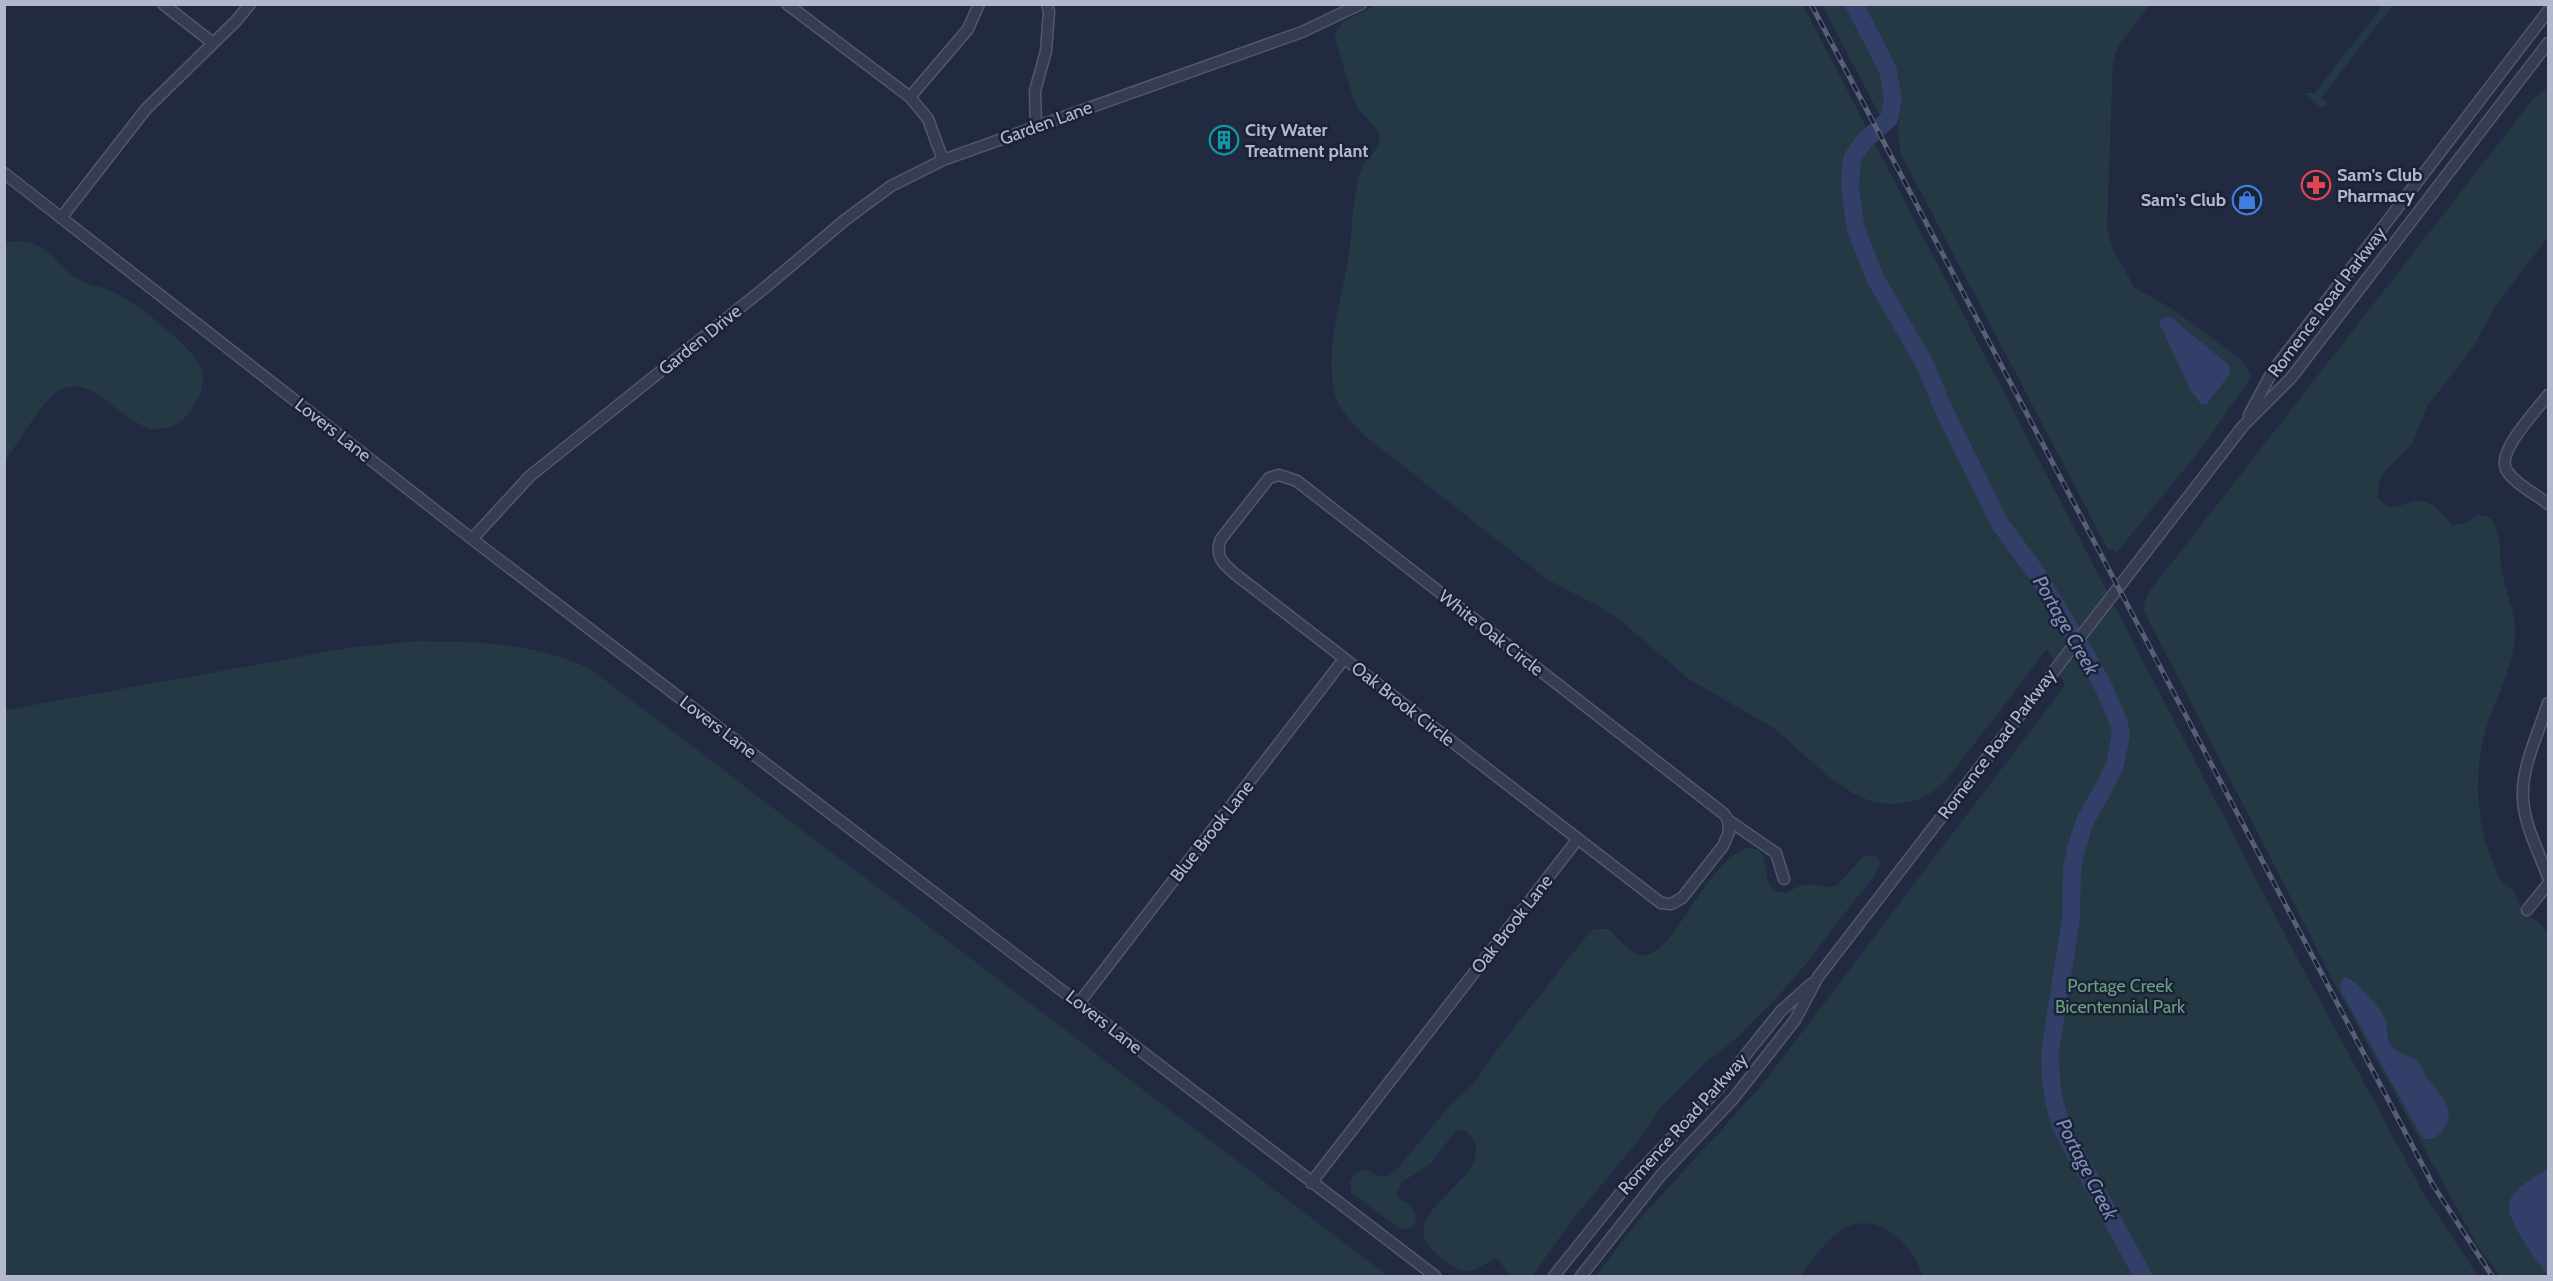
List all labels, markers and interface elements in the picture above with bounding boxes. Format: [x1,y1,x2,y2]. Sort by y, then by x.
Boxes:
street label: Garden Lane [997,96,1095,150]
place label: City Water Treatment plant [1245,119,1369,162]
building icon: City Water Treatment plant [1208,124,1240,156]
place label: Sam's Club Pharmacy [2337,164,2422,207]
pharmacy icon: Sam's Club Pharmacy [2300,169,2332,201]
shop icon: Sam's Club [2231,184,2263,216]
place label: Sam's Club [2141,189,2226,211]
street label: Romence Road Parkway [2263,222,2391,382]
street label: Garden Drive [654,300,746,380]
street label: Lovers Lane [291,393,375,467]
water label: Portage Creek [2028,571,2105,680]
street label: White Oak Circle [1434,585,1548,681]
street label: Oak Brook Circle [1347,657,1459,751]
street label: Romence Road Parkway [1933,664,2061,824]
street label: Lovers Lane [675,691,761,763]
street label: Blue Brook Lane [1166,776,1258,886]
street label: Oak Brook Lane [1467,870,1557,978]
park label: Portage Creek Bicentennial Park [2055,975,2186,1018]
street label: Lovers Lane [1062,985,1146,1059]
street label: Romence Road Parkway [1614,1049,1752,1199]
water label: Portage Creek [2051,1114,2123,1225]

